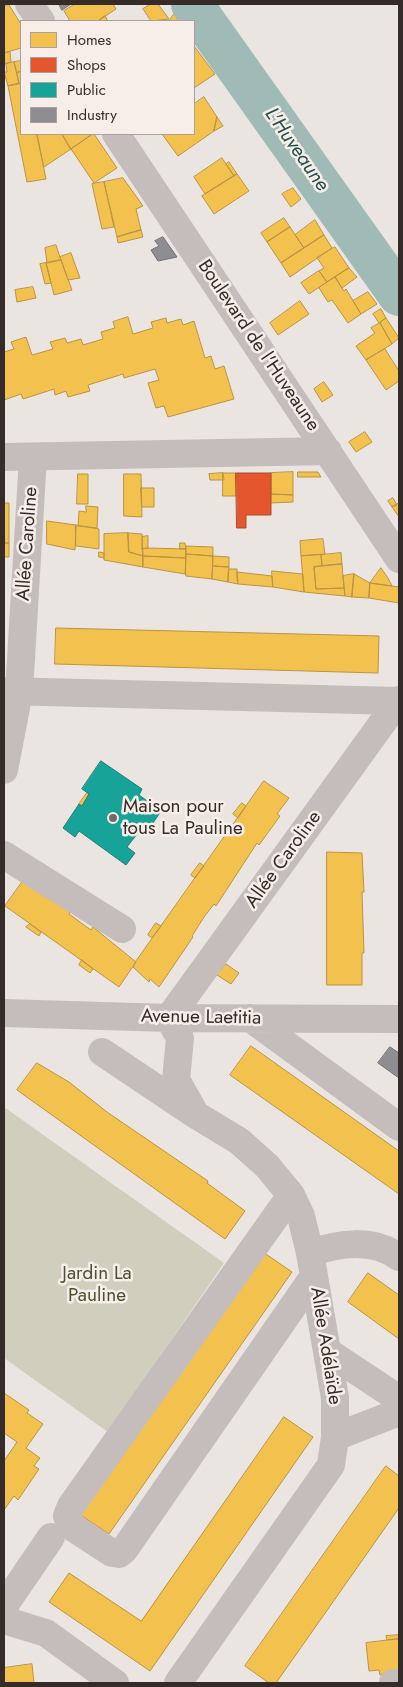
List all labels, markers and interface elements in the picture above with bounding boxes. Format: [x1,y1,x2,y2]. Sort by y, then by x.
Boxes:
legend [20,20,195,135]
text: Homes [67,29,111,51]
text: Shops [67,54,106,76]
text: Public [67,79,106,101]
text: Industry [67,104,117,126]
water label: L'Huveaune [259,104,333,196]
street label: Boulevard de l'Huveaune [192,256,324,436]
street label: Allée Caroline [13,486,43,602]
place label: Maison pour tous La Pauline [123,796,243,840]
street label: Allée Caroline [241,807,327,913]
marker: Maison pour tous La Pauline [107,812,119,824]
street label: Avenue Laetitia [141,1006,261,1030]
park label: Jardin La Pauline [62,1263,132,1307]
street label: Allée Adélaïde [304,1286,346,1406]

